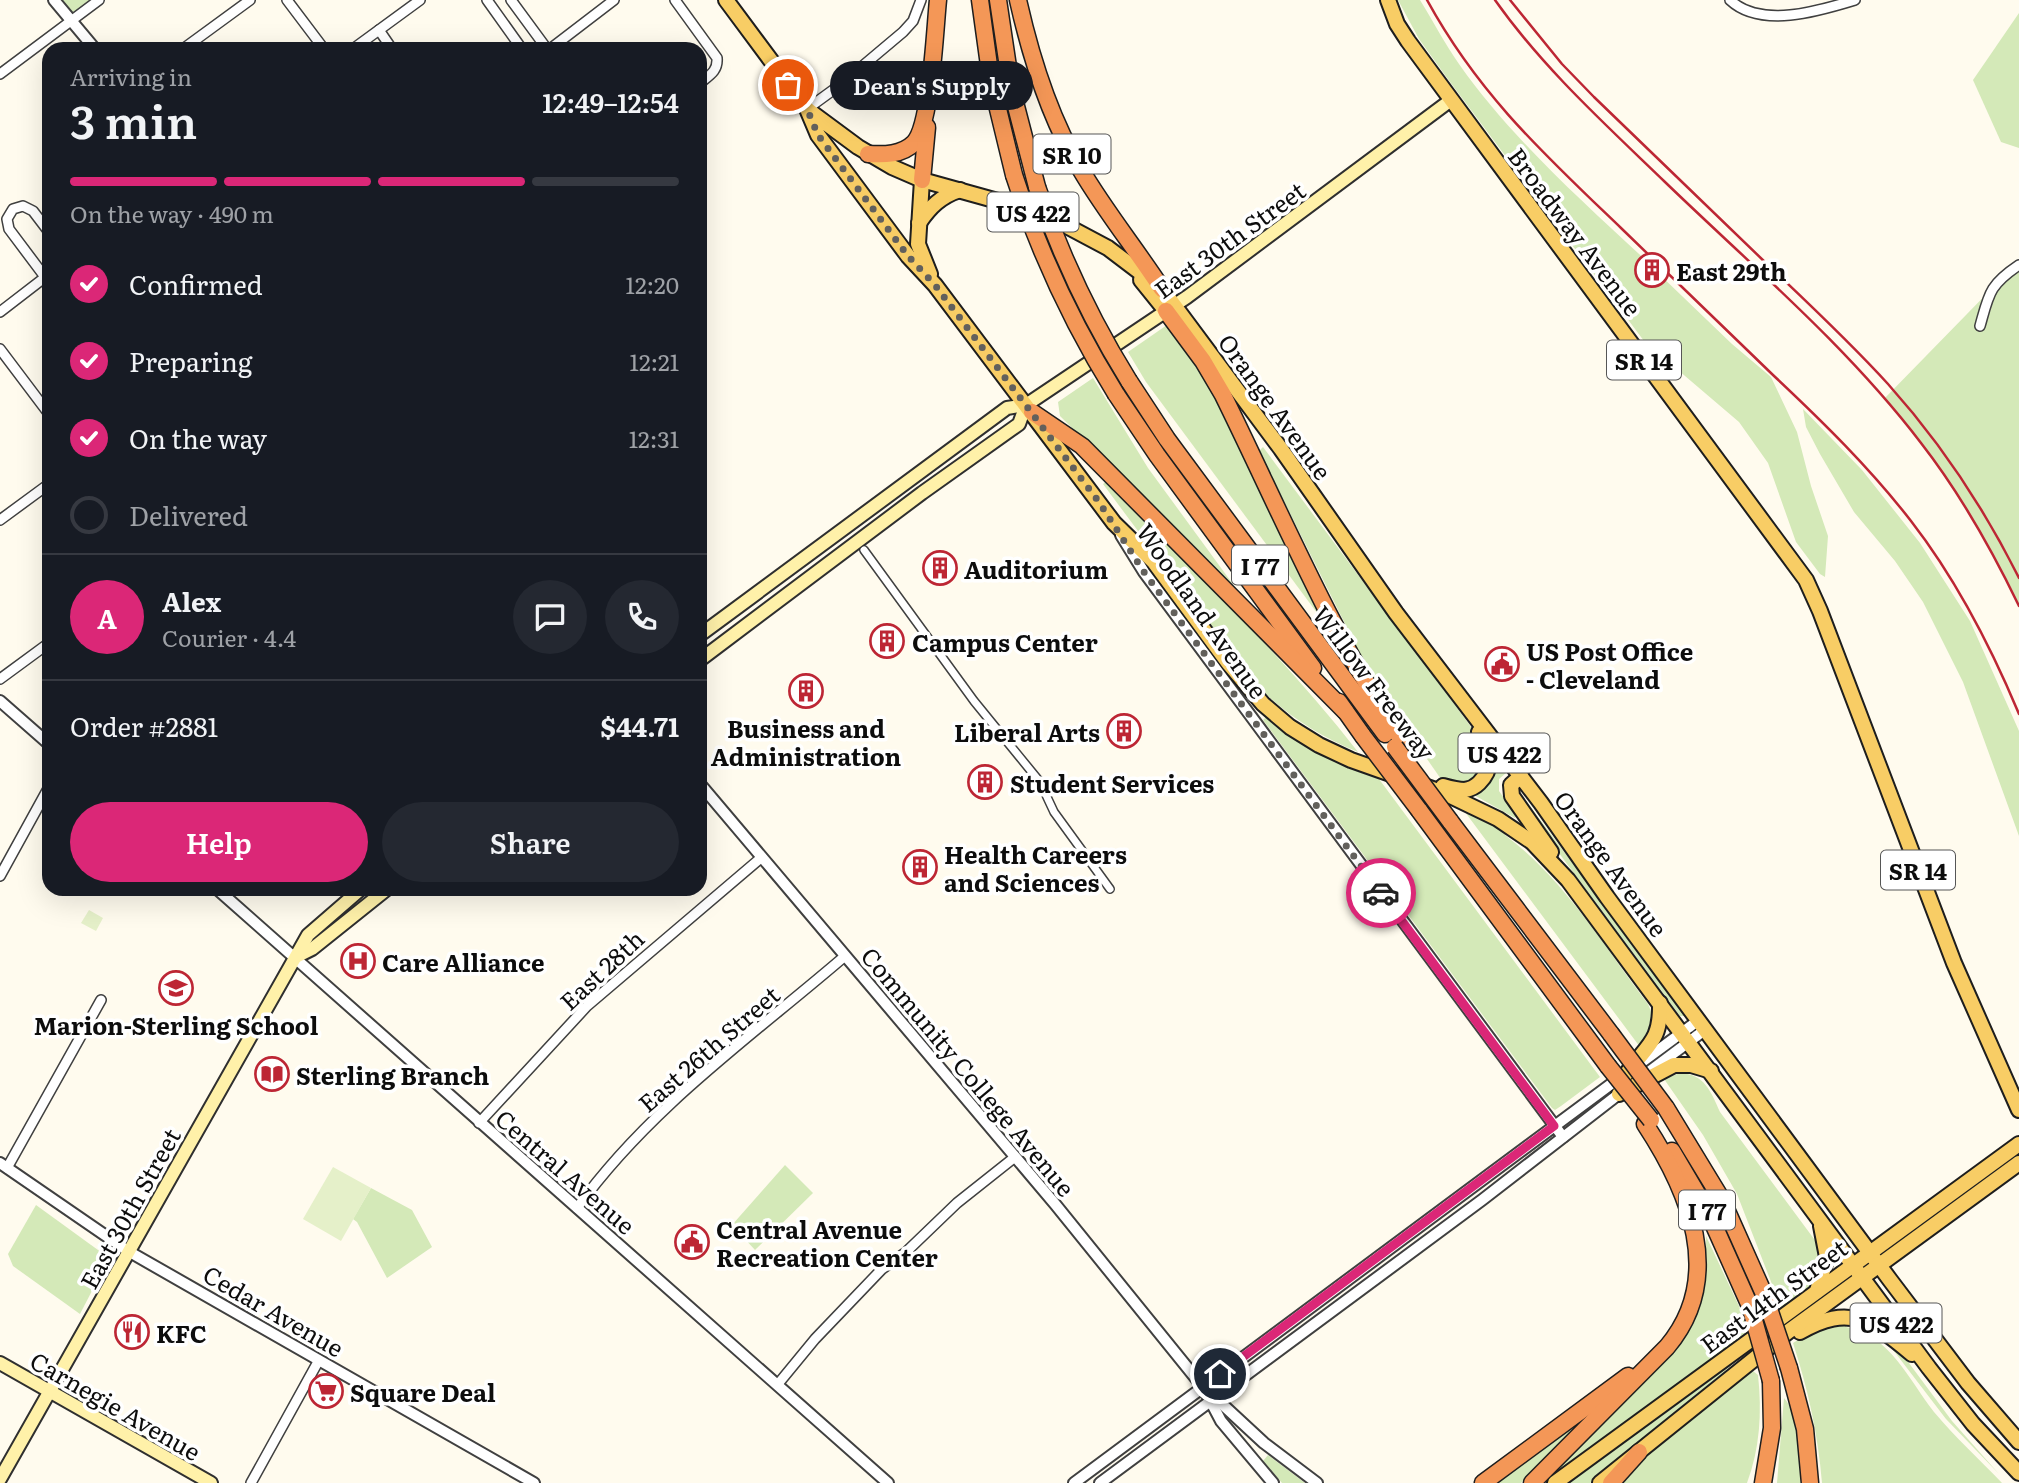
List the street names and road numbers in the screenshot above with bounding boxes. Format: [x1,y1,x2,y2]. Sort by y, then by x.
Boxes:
road number: SR 10 [1034,134,1110,174]
street label: Broadway Avenue [1501,139,1651,323]
street label: East 30th Street [1146,172,1312,306]
road number: US 422 [988,192,1078,232]
street label: Orange Avenue [1211,326,1341,486]
road number: SR 14 [1607,340,1681,380]
street label: Woodland Avenue [1129,515,1277,705]
road number: I 77 [1232,545,1288,584]
street label: Willow Freeway [1305,598,1445,766]
road number: US 422 [1458,734,1550,772]
street label: Orange Avenue [1547,783,1677,943]
road number: SR 14 [1881,850,1955,890]
street label: East 28th [551,921,651,1017]
street label: Community College Avenue [854,939,1084,1203]
street label: East 26th Street [630,976,787,1119]
street label: Central Avenue [489,1100,643,1242]
street label: East 30th Street [70,1121,188,1295]
road number: I 77 [1679,1190,1735,1230]
street label: East 14th Street [1692,1229,1854,1360]
street label: Cedar Avenue [197,1256,351,1364]
road number: US 422 [1850,1304,1941,1342]
street label: Carnegie Avenue [24,1342,208,1468]

